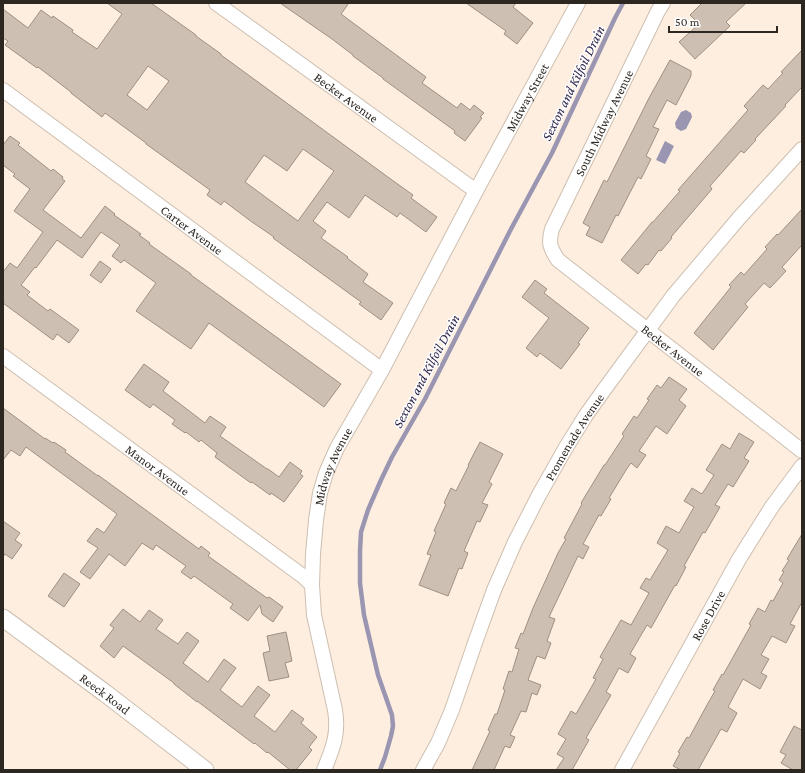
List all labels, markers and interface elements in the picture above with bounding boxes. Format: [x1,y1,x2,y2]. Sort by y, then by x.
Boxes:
scale bar [669,8,777,34]
text: 50 m [675,15,700,29]
water label: Sexton and Kilfoil Drain [538,23,608,143]
street label: Midway Street [502,60,552,134]
street label: South Midway Avenue [572,67,636,179]
street label: Becker Avenue [312,69,382,126]
street label: Carter Avenue [158,202,226,258]
water label: Sexton and Kilfoil Drain [389,312,463,430]
street label: Becker Avenue [639,321,708,379]
street label: Promenade Avenue [541,390,607,483]
street label: Midway Avenue [311,424,355,506]
street label: Manor Avenue [123,441,193,498]
street label: Rose Drive [688,587,728,643]
street label: Reeck Road [77,670,133,717]

